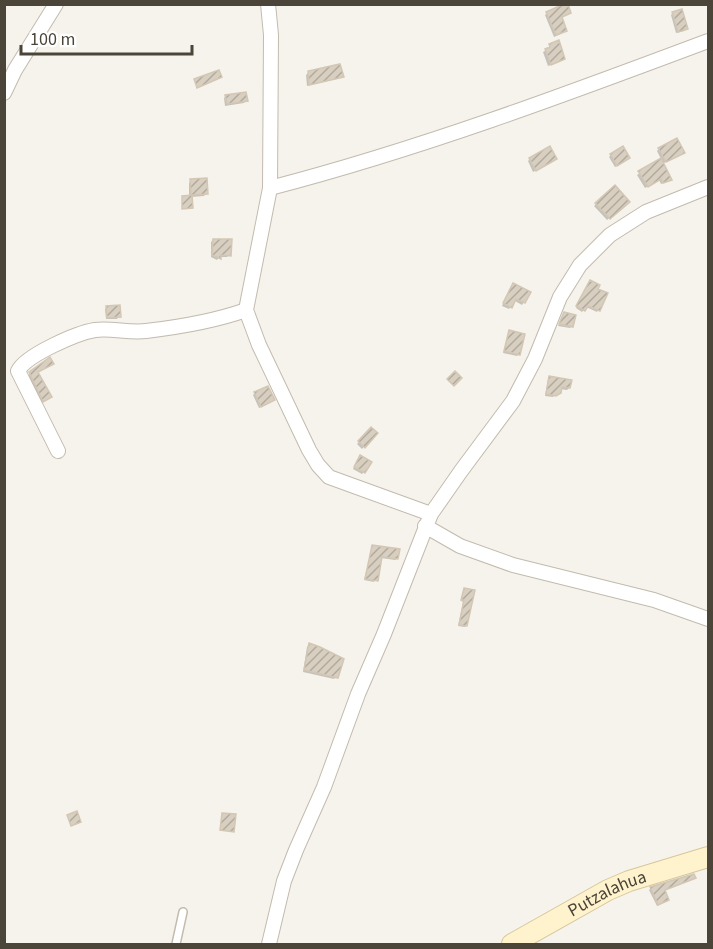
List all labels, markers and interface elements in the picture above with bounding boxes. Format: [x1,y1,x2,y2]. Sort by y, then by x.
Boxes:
scale bar [21,18,192,56]
text: 100 m [30,27,75,52]
street label: Putzalahua [563,864,649,923]

